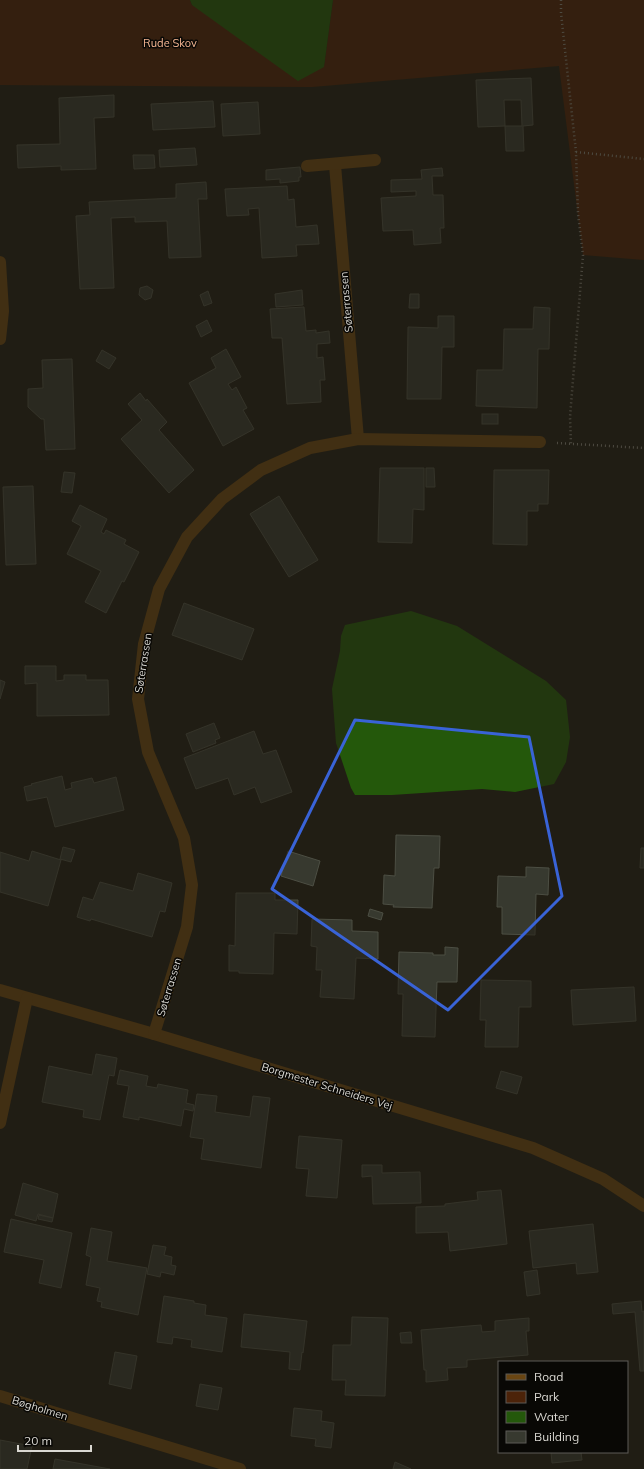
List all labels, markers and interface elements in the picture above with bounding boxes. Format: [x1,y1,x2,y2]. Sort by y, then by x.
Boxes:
park label: Rude Skov [143,36,197,50]
street label: Søterrassen [336,271,356,333]
street label: Søterrassen [131,632,155,694]
street label: Søterrassen [153,956,185,1018]
street label: Borgmester Schneiders Vej [260,1059,394,1113]
legend [498,1361,628,1453]
text: Road [534,1369,563,1384]
text: Park [534,1389,560,1404]
street label: Bøgholmen [10,1393,70,1423]
text: Water [534,1409,570,1424]
scale bar [18,1427,91,1453]
text: Building [534,1429,579,1444]
text: 20 m [24,1433,52,1448]

